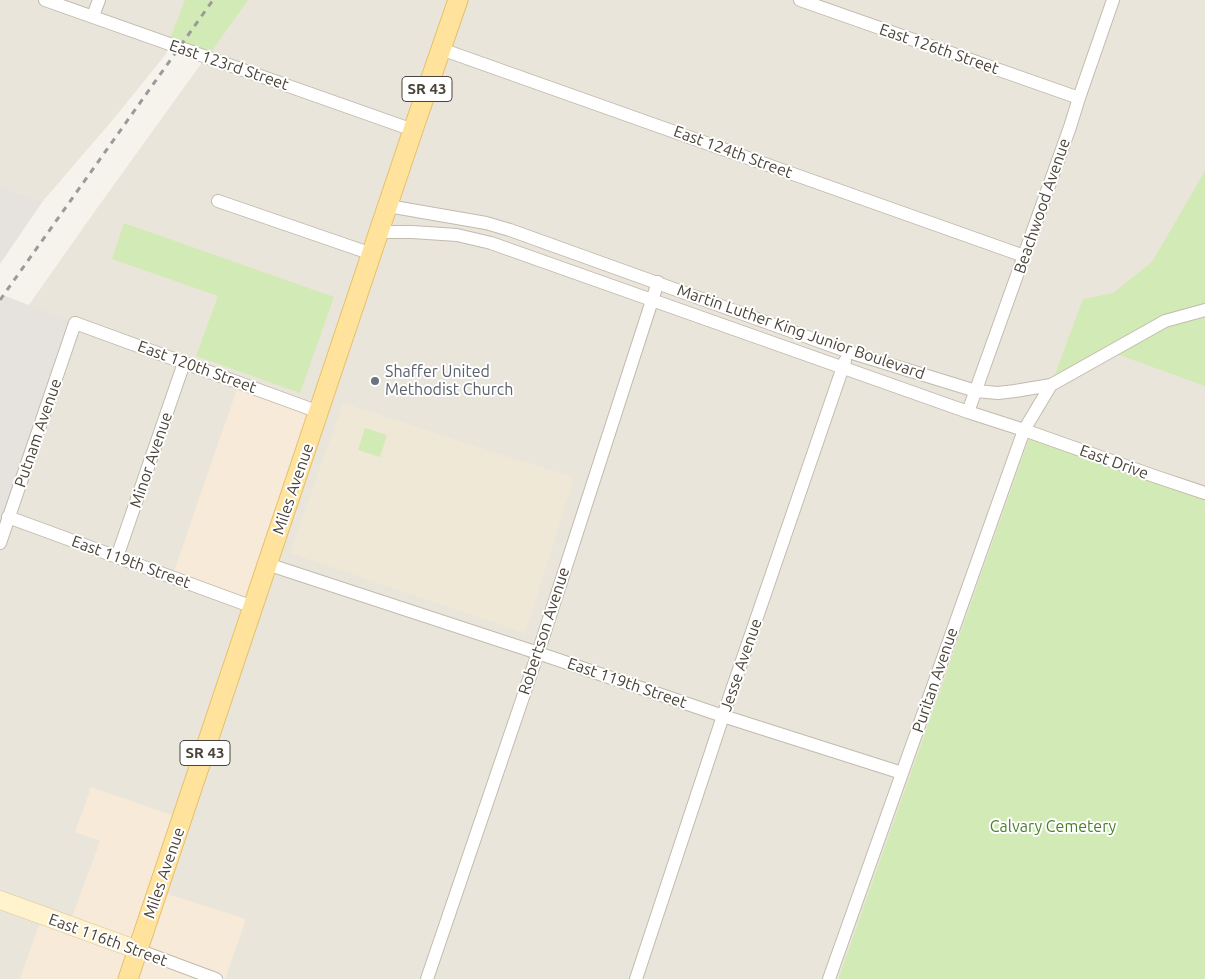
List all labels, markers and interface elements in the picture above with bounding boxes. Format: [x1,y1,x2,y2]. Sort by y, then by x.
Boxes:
street label: East 126th Street [877,20,1001,78]
street label: East 123rd Street [167,36,291,94]
road number: SR 43 [402,76,452,102]
street label: East 124th Street [671,122,795,182]
street label: Beachwood Avenue [1010,136,1074,276]
street label: Martin Luther King Junior Boulevard [675,281,927,383]
street label: East 120th Street [135,337,259,397]
place label: Shaffer United Methodist Church [385,362,513,400]
marker: Shaffer United Methodist Church [369,375,381,387]
street label: Putnam Avenue [10,376,66,490]
street label: Minor Avenue [126,410,176,510]
street label: Miles Avenue [268,441,318,537]
street label: East Drive [1077,441,1151,483]
street label: East 119th Street [69,532,193,592]
street label: Robertson Avenue [514,565,574,697]
street label: Jesse Avenue [716,616,766,714]
street label: Puritan Avenue [908,625,962,735]
street label: East 119th Street [565,654,689,712]
road number: SR 43 [180,740,230,766]
park label: Calvary Cemetery [990,817,1116,837]
street label: Miles Avenue [139,825,189,921]
street label: East 116th Street [46,910,170,970]

